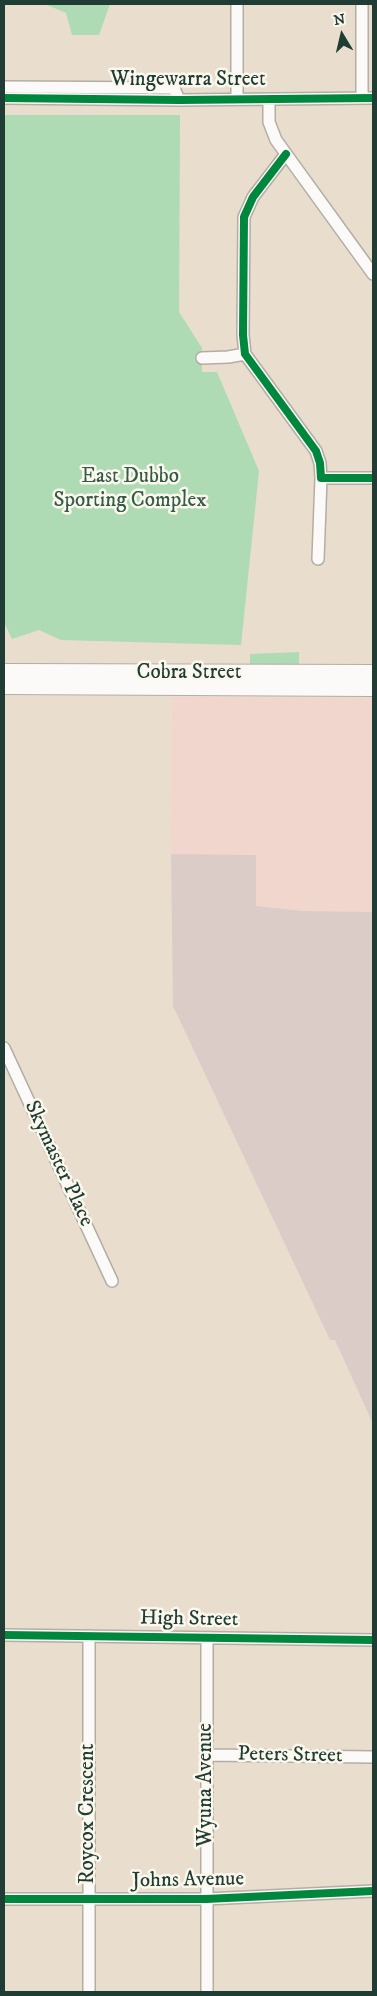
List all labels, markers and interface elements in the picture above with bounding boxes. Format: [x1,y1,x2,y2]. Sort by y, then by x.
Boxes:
north arrow [317,10,367,60]
text: N [333,10,347,30]
street label: Wingewarra Street [110,68,266,94]
park label: East Dubbo Sporting Complex [54,465,206,515]
street label: Cobra Street [137,661,241,687]
street label: Skymaster Place [18,1097,98,1231]
street label: High Street [140,1607,238,1633]
street label: Wyuna Avenue [194,1723,220,1847]
street label: Peters Street [237,1742,343,1770]
street label: Roycox Crescent [76,1744,102,1884]
street label: Johns Avenue [132,1867,244,1895]

